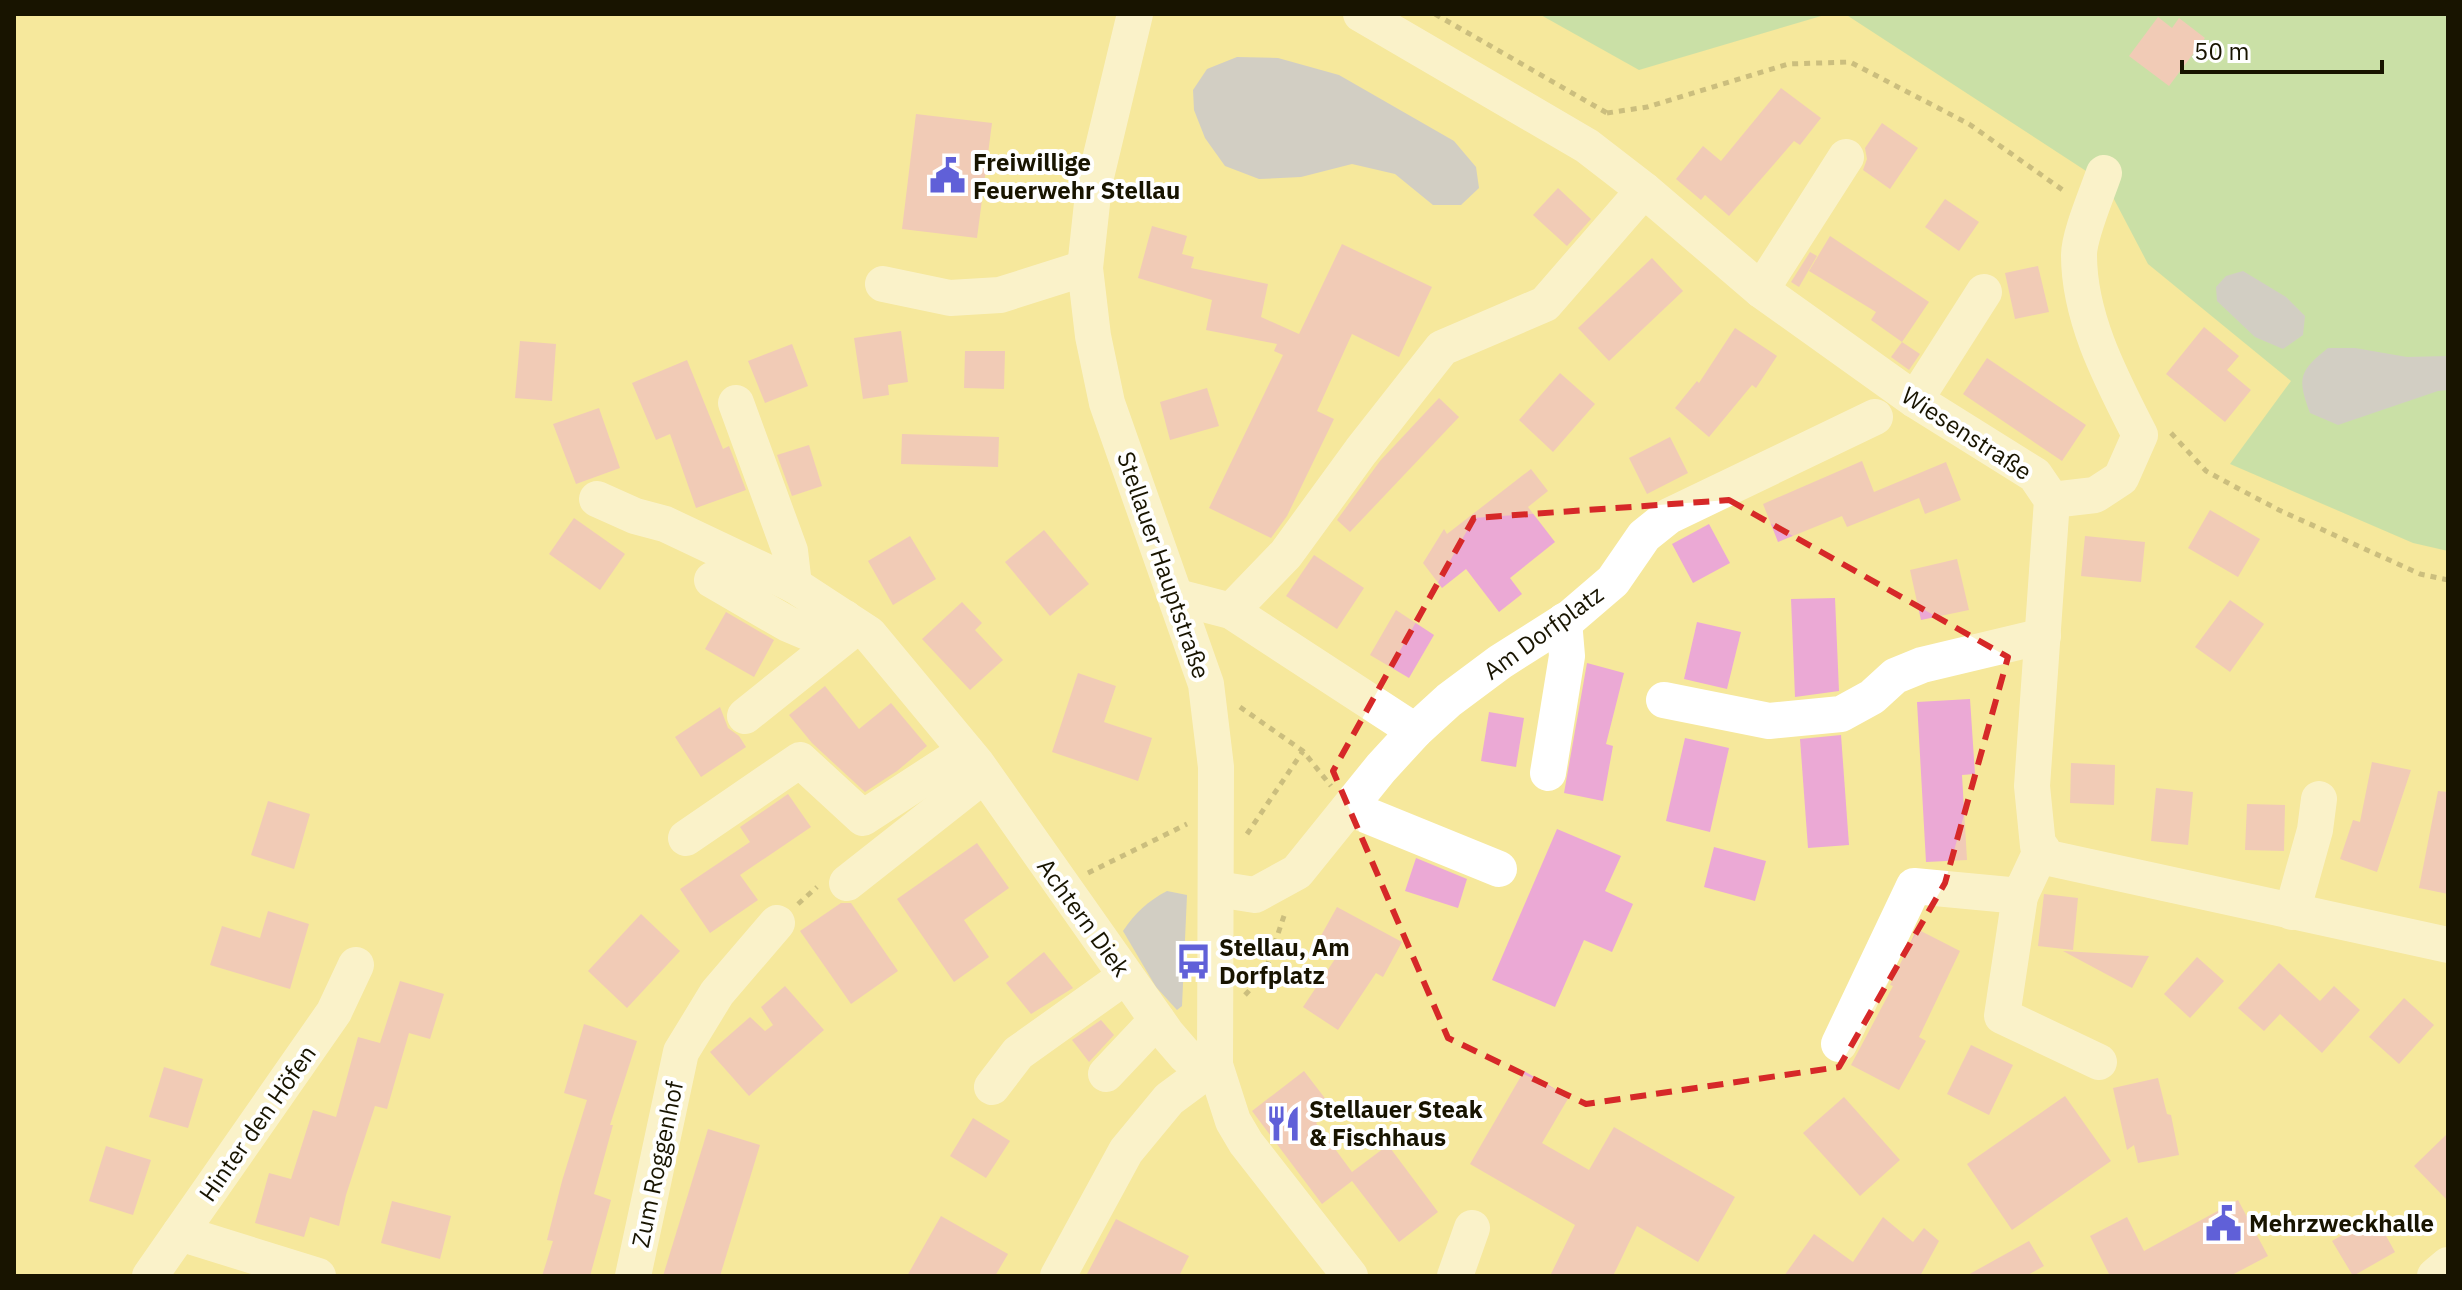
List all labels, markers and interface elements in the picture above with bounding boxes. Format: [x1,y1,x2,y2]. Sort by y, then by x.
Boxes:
scale bar [2182,24,2382,74]
text: 50 m [2194,35,2249,67]
place label: Freiwillige Feuerwehr Stellau [973,146,1180,206]
public building icon: Freiwillige Feuerwehr Stellau [928,157,966,195]
street label: Wiesenstraße [1896,379,2038,487]
street label: Stellauer Hauptstraße [1110,447,1218,683]
street label: Am Dorfplatz [1477,578,1609,686]
street label: Achtern Diek [1030,852,1138,983]
place label: Stellau, Am Dorfplatz [1219,931,1350,991]
bus stop icon: Stellau, Am Dorfplatz [1174,942,1212,980]
street label: Hinter den Höfen [191,1039,323,1207]
street label: Zum Roggenhof [624,1078,690,1250]
place label: Stellauer Steak & Fischhaus [1309,1093,1483,1153]
restaurant icon: Stellauer Steak & Fischhaus [1264,1104,1302,1142]
public building icon: Mehrzweckhalle [2204,1204,2242,1242]
place label: Mehrzweckhalle [2249,1207,2434,1239]

